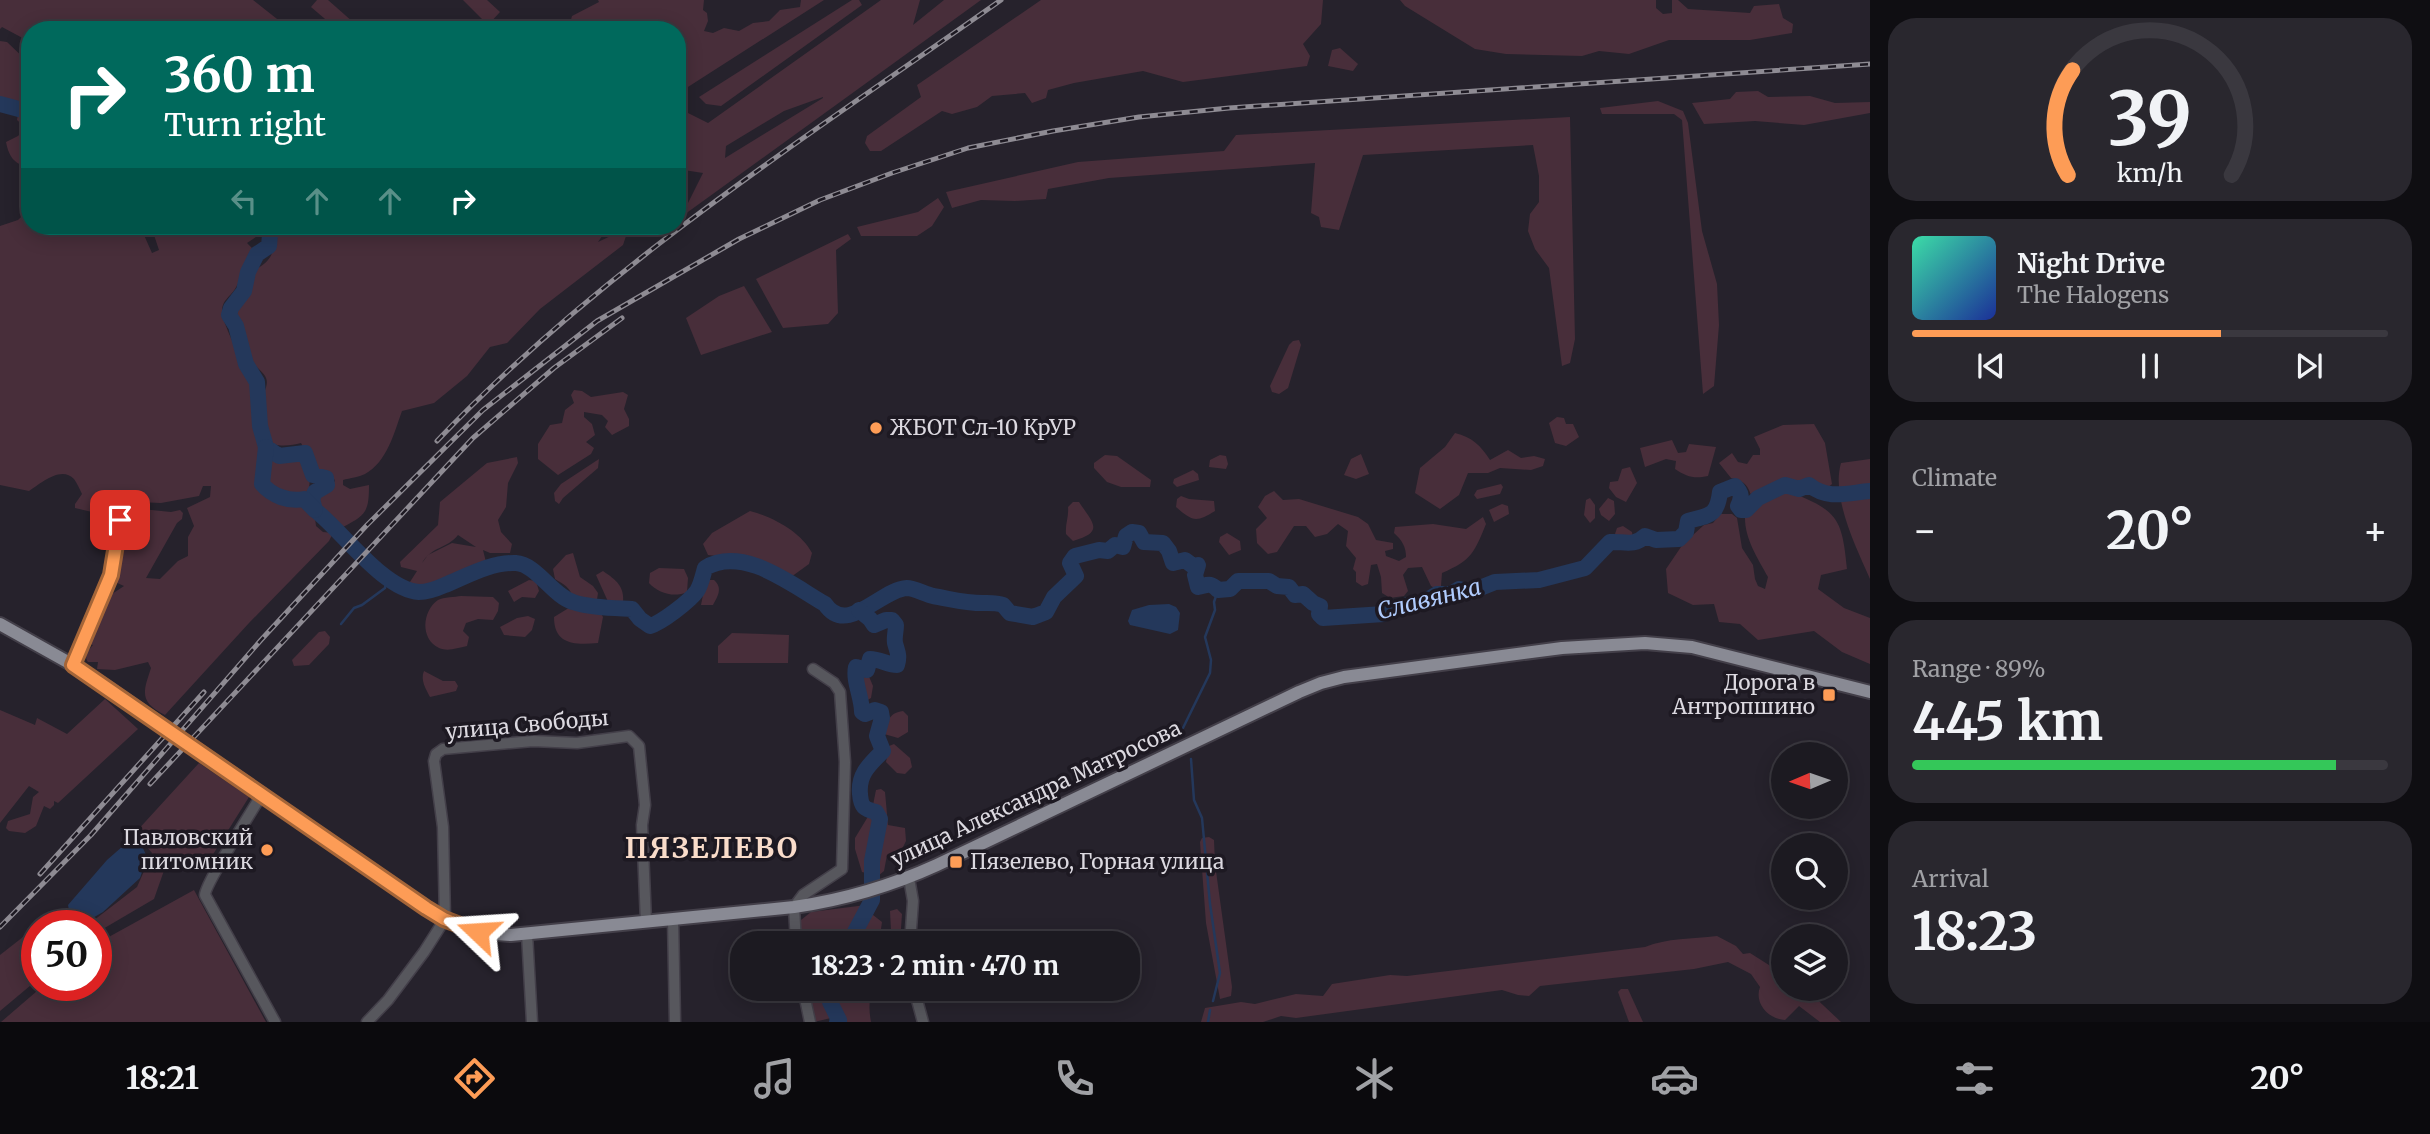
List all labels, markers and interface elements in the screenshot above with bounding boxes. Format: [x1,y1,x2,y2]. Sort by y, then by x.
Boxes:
text: 360 m [164,44,315,105]
icon: right [49,49,140,140]
text: 39 [2108,74,2192,166]
text: Turn right [164,105,326,145]
text: km/h [2117,157,2183,189]
icon: left [225,182,263,220]
icon: ahead [298,182,336,220]
icon: ahead [371,182,409,220]
icon: right [444,182,482,220]
text: Night Drive [2017,247,2165,280]
text: The Halogens [2017,280,2169,309]
icon: previous [1972,347,2010,385]
icon: pause [2131,347,2169,385]
icon: next [2290,347,2328,385]
place label: ЖБОТ Сл-10 КрУР [890,414,1076,441]
marker: ЖБОТ Сл-10 КрУР [868,420,884,436]
text: Climate [1912,463,1997,492]
pin [90,490,150,550]
text: 20° [2106,498,2194,563]
icon: arrive [101,501,139,539]
text: − [1912,507,1937,554]
text: + [2363,507,2388,554]
water label: Славянка [1374,572,1484,625]
text: Range · 89% [1912,654,2046,683]
place label: Дорога в Антропшино [1671,669,1815,720]
marker: Дорога в Антропшино [1821,687,1837,703]
text: 445 km [1912,689,2103,754]
street label: улица Свободы [444,704,610,745]
street label: улица Александра Матросова [886,714,1185,873]
north arrow [1771,742,1848,819]
map controls [1771,742,1848,1001]
place label: Павловский питомник [123,824,253,875]
district label: ПЯЗЕЛЕВО [625,830,799,866]
button: search [1771,833,1848,910]
marker: Павловский питомник [259,842,275,858]
place label: Пязелево, Горная улица [970,848,1224,875]
marker: Пязелево, Горная улица [948,854,964,870]
text: Arrival [1912,864,1989,893]
position arrow [441,895,515,969]
text: 18:23 [1912,899,2037,964]
speed limit sign: 50 [21,910,112,1001]
button: layers [1771,924,1848,1001]
text: 18:23 · 2 min · 470 m [811,949,1059,982]
icon: directions [450,1054,499,1103]
icon: music [750,1054,799,1103]
icon: phone [1050,1054,1099,1103]
icon: climate [1350,1054,1399,1103]
icon: car [1650,1054,1699,1103]
icon: filters [1950,1054,1999,1103]
text: 18:21 [126,1058,199,1098]
text: 20° [2250,1058,2304,1098]

